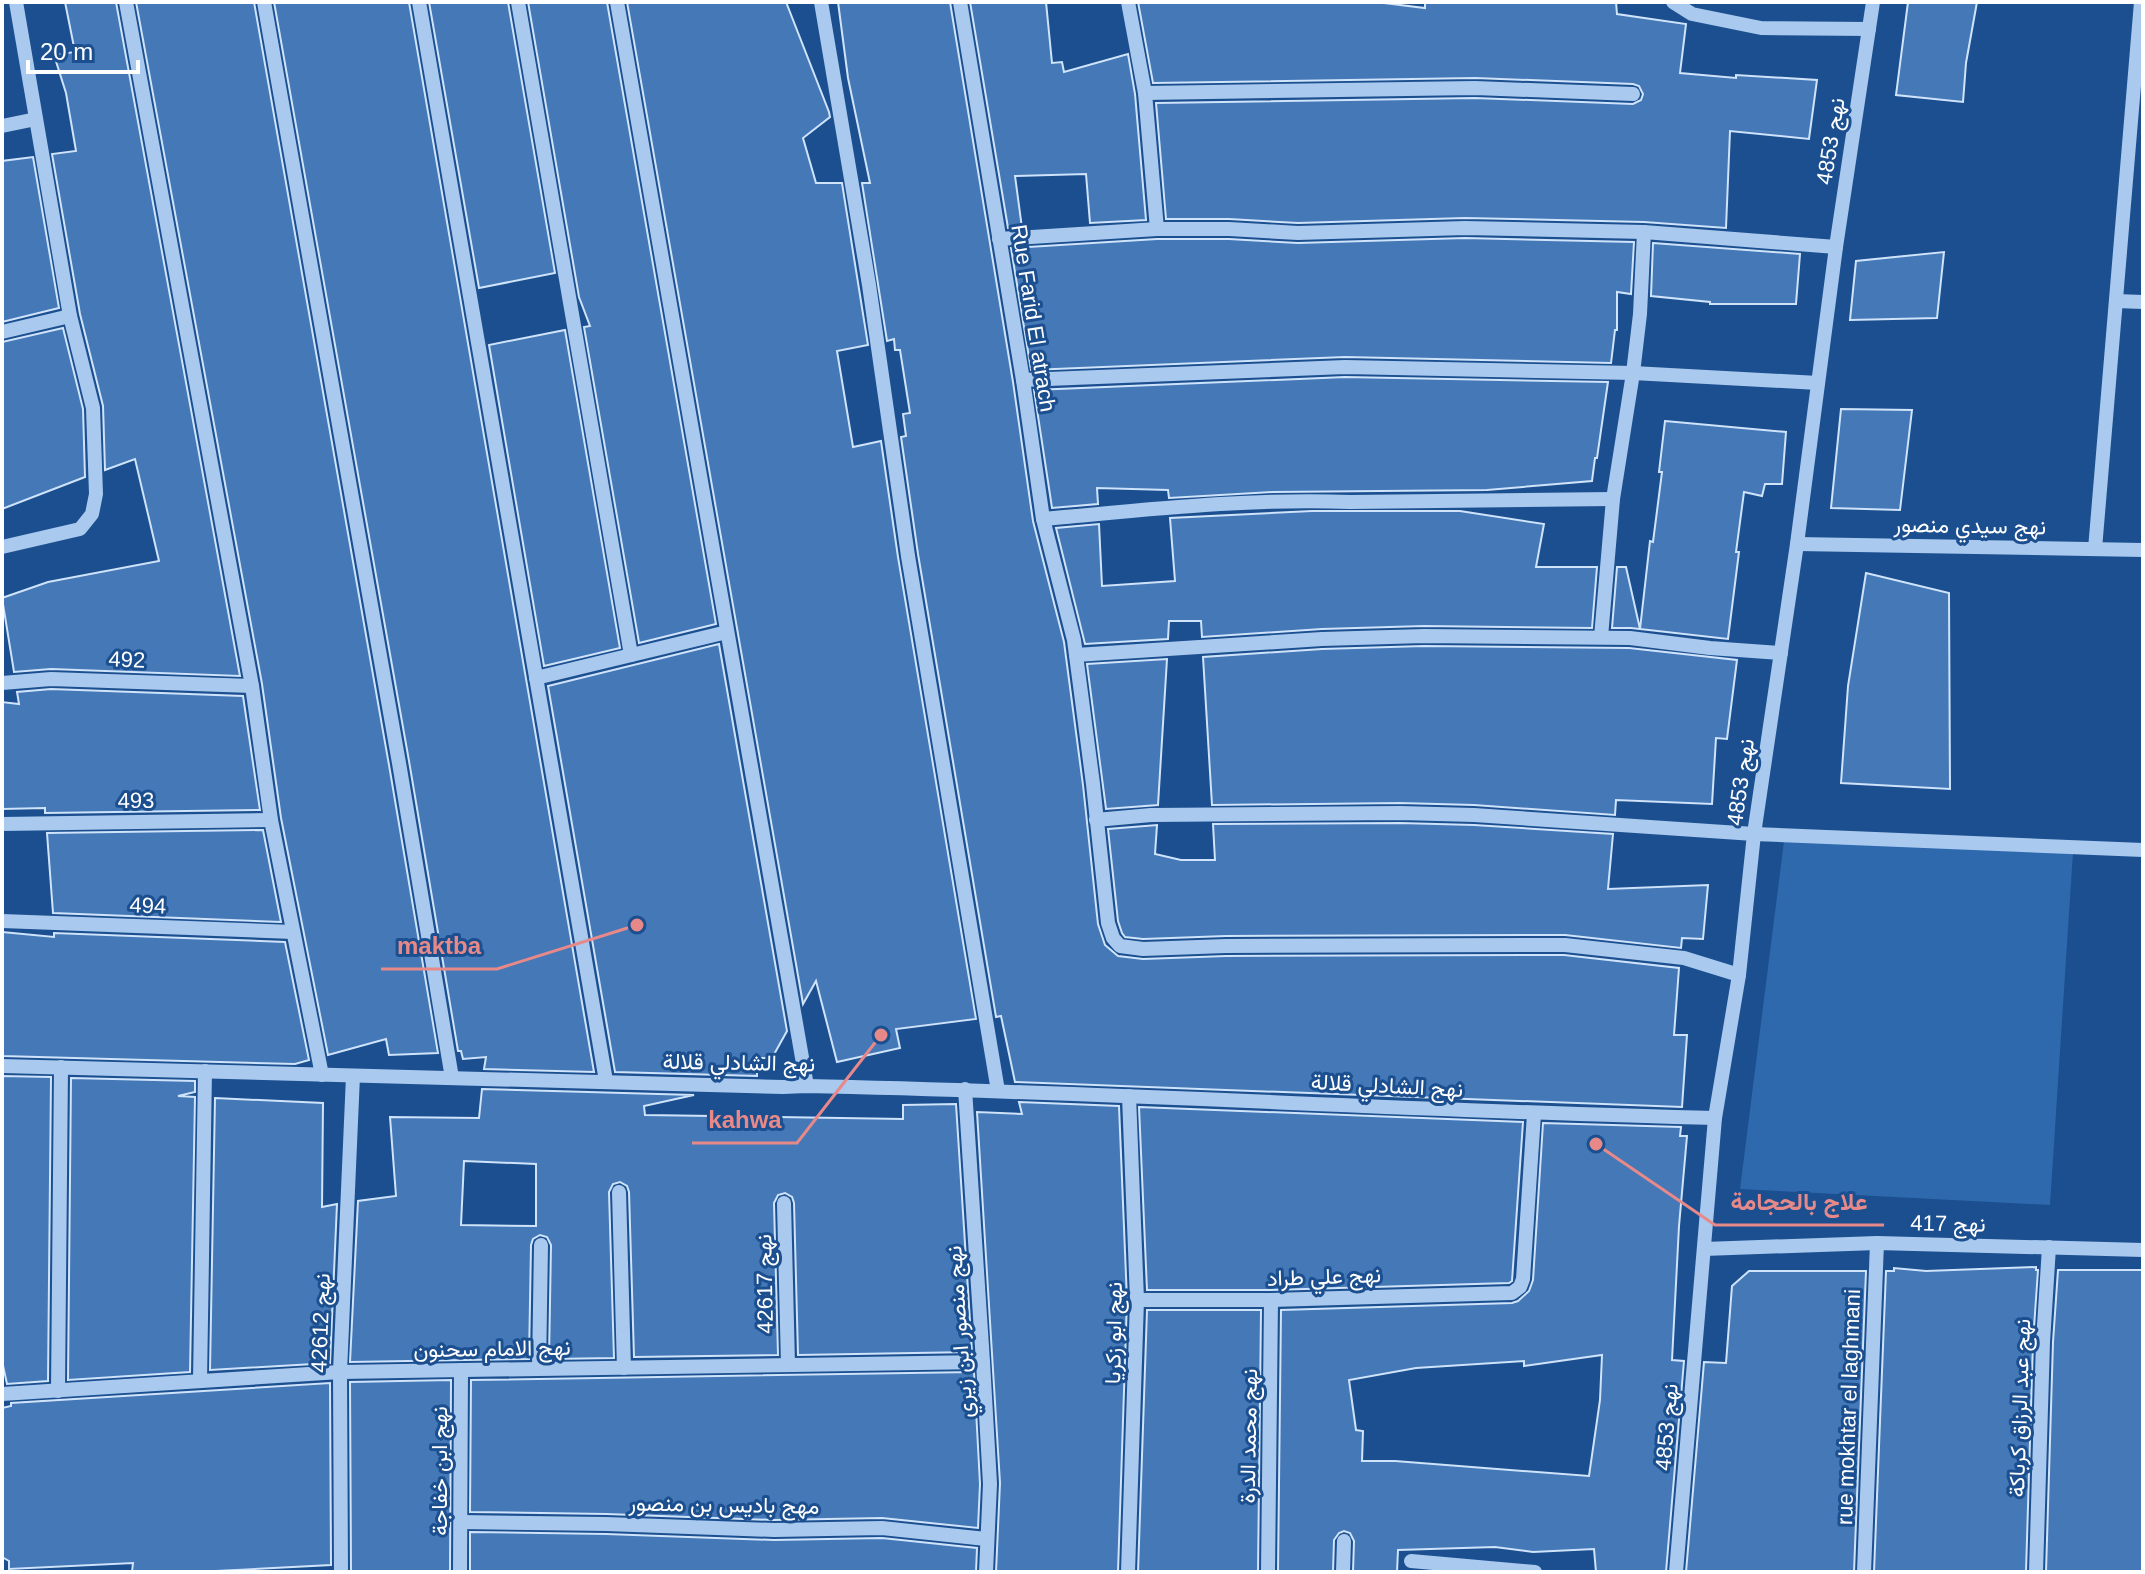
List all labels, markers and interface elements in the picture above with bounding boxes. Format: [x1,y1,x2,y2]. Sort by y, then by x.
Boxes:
scale bar [28,24,138,74]
text: 20 m [40,38,93,65]
street label: نهج 4853 [1811,96,1852,187]
street label: Rue Farid El atrach [1006,223,1061,414]
street label: نهج سيدي منصور [1892,512,2046,545]
street label: 492 [108,646,146,673]
street label: نهج 4853 [1722,737,1761,827]
street label: 493 [117,788,155,813]
street label: 494 [129,892,167,919]
callout: maktba [381,921,497,969]
text: maktba [397,932,482,959]
street label: نهج الشادلي قلالة [662,1049,815,1082]
street label: نهج الشادلي قلالة [1310,1069,1464,1108]
callout: kahwa [692,1095,797,1143]
text: kahwa [708,1106,782,1133]
callout: علاج بالحجامة [1715,1177,1884,1225]
text: علاج بالحجامة [1731,1188,1867,1218]
street label: نهج 417 [1910,1210,1986,1239]
street label: نهج 42617 [751,1234,780,1334]
street label: نهج منصور ابن زيري [941,1245,984,1419]
street label: نهج علي طراد [1266,1262,1382,1297]
street label: نهج 42612 [306,1273,337,1373]
street label: نهج ابو زكريا [1100,1282,1129,1384]
street label: rue mokhtar el laghmani [1832,1289,1865,1525]
street label: نهج عبد الرزاق كرباكة [2004,1318,2037,1498]
street label: نهج الامام سحنون [413,1335,571,1364]
street label: نهج محمد الدرة [1235,1368,1264,1504]
street label: نهج 4853 [1650,1382,1685,1472]
street label: نهج ابن خفاجة [427,1406,454,1536]
street label: مهج باديس بن منصور [627,1490,820,1521]

